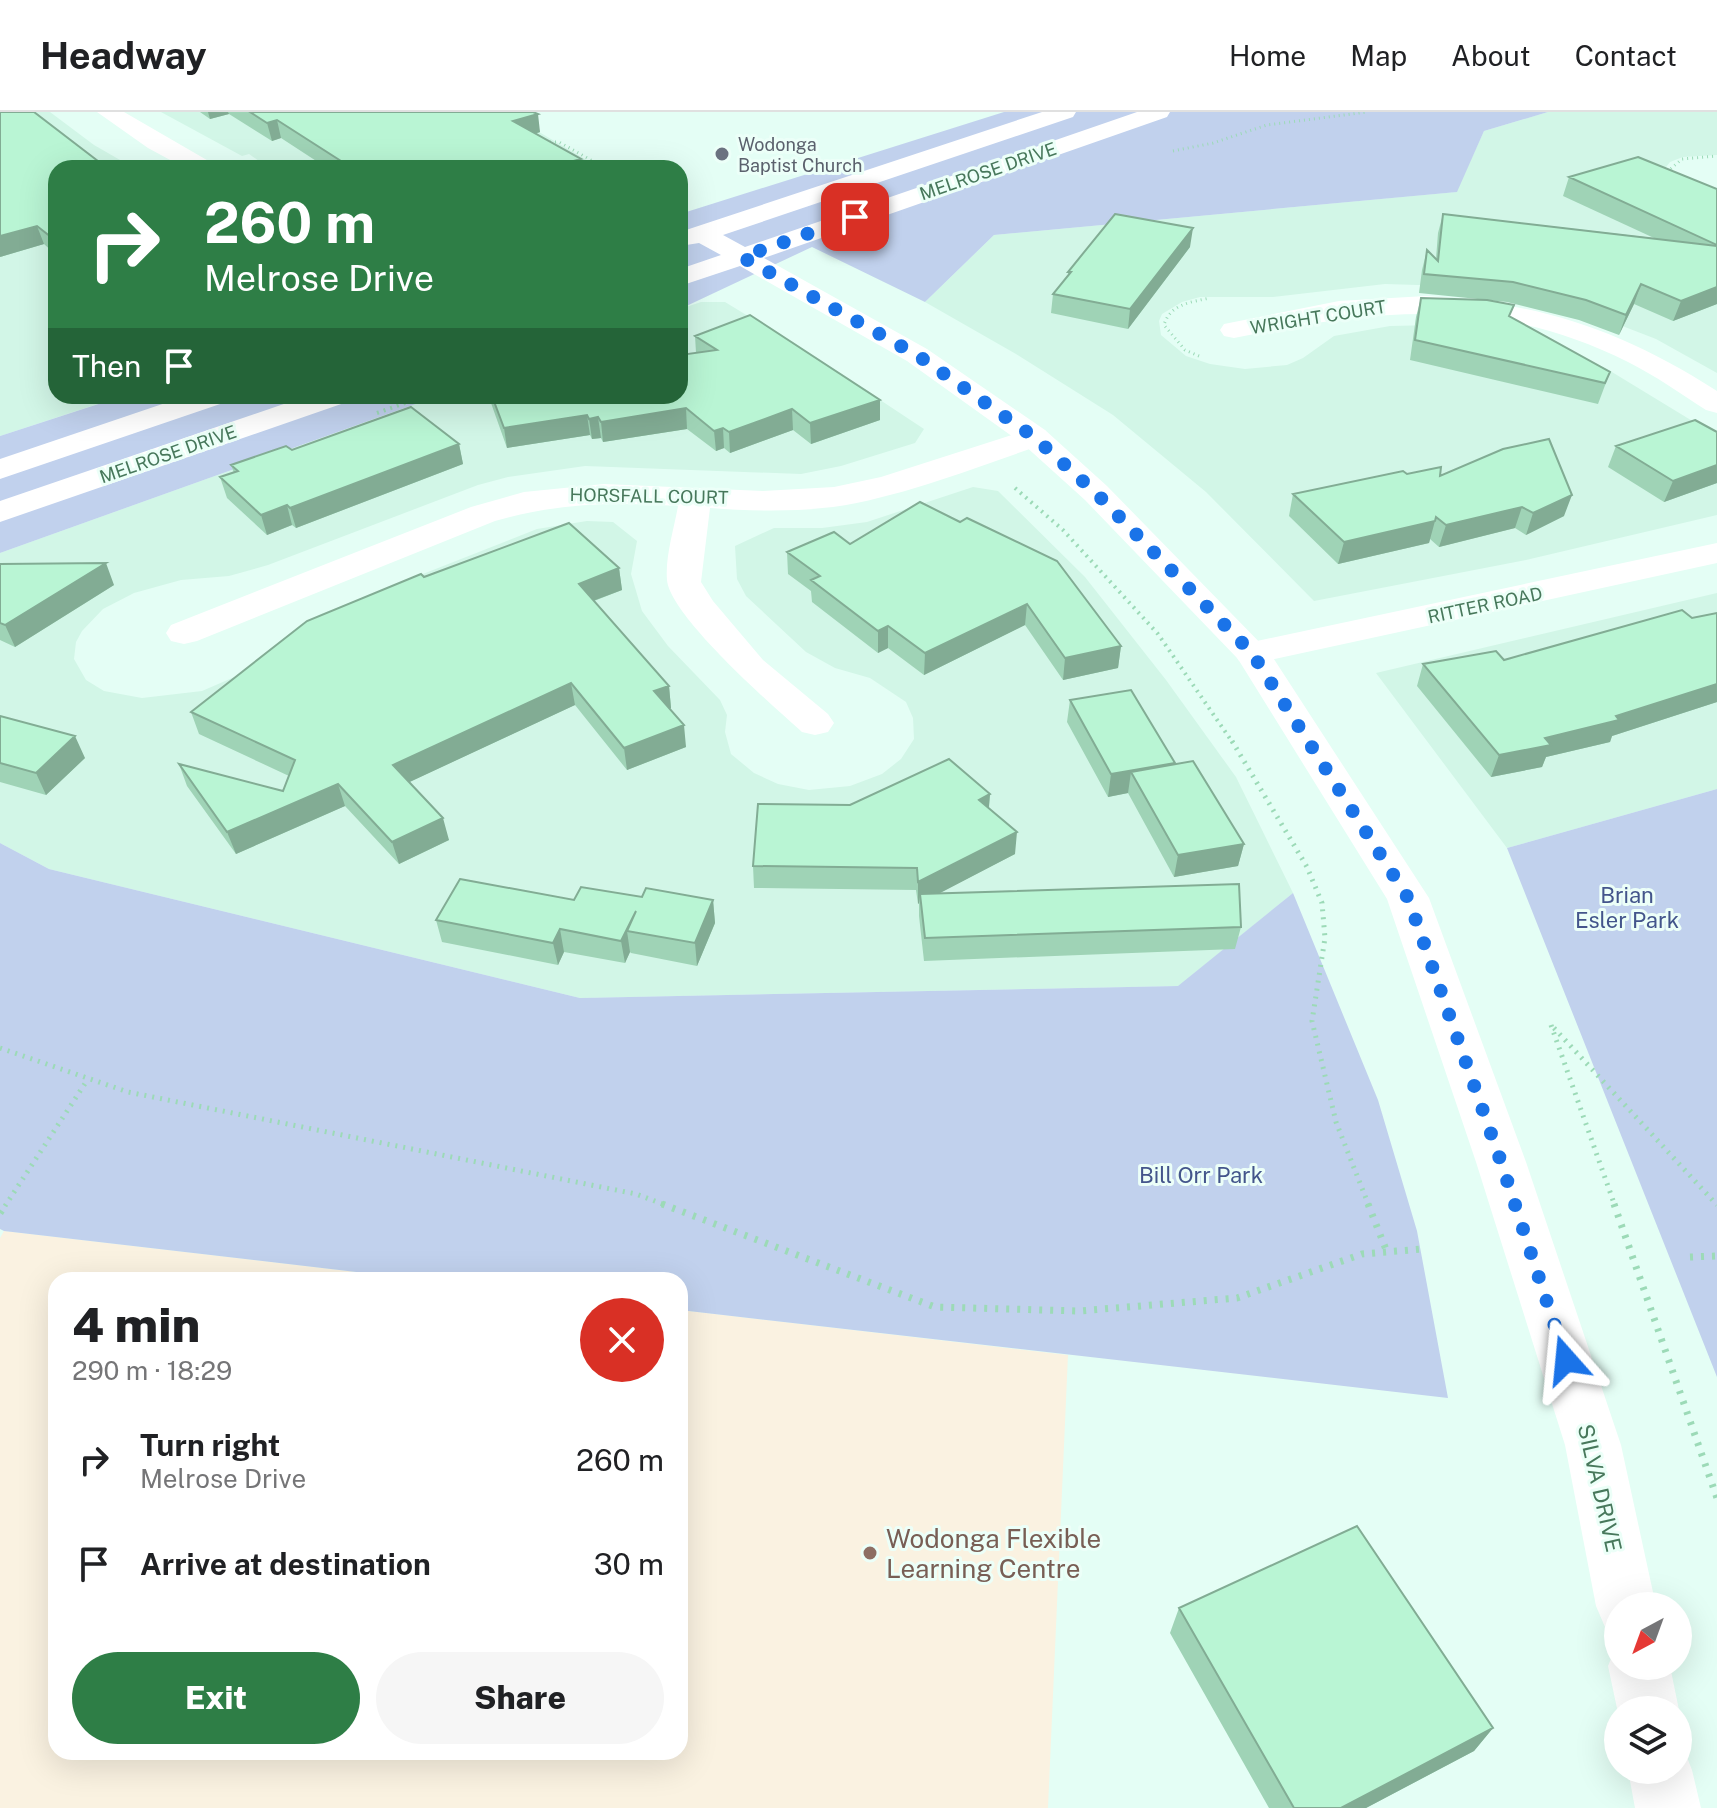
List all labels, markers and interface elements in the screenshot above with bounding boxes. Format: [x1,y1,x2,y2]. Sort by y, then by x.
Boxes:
text: Headway [40,33,207,78]
text: Home [1229,39,1306,72]
text: Map [1350,39,1407,72]
text: About [1451,39,1531,72]
text: Contact [1575,39,1677,72]
place label: Wodonga Baptist Church [738,134,862,176]
street label: MELROSE DRIVE [917,138,1059,204]
marker: Wodonga Baptist Church [713,145,731,163]
pin [821,183,889,251]
text: 260 m [204,190,375,256]
icon: right [72,192,176,296]
icon: arrive [833,195,877,239]
text: Melrose Drive [204,257,434,299]
street label: WRIGHT COURT [1249,296,1388,338]
icon: arrive [157,344,201,388]
text: Then [72,348,141,384]
street label: MELROSE DRIVE [97,421,239,487]
street label: HORSFALL COURT [569,484,729,508]
street label: RITTER ROAD [1426,583,1544,627]
park label: Brian Esler Park [1575,882,1679,933]
park label: Bill Orr Park [1139,1162,1263,1188]
text: 4 min [72,1296,200,1353]
button: close [580,1298,664,1382]
position arrow [1524,1318,1608,1402]
text: 290 m · 18:29 [72,1355,232,1386]
street label: SILVA DRIVE [1573,1422,1627,1554]
text: Turn right [140,1427,280,1463]
icon: right [72,1438,116,1482]
text: 260 m [576,1442,664,1478]
text: Melrose Drive [140,1463,306,1494]
place label: Wodonga Flexible Learning Centre [886,1523,1101,1584]
icon: arrive [72,1542,116,1586]
marker: Wodonga Flexible Learning Centre [861,1544,879,1562]
text: Arrive at destination [140,1546,431,1582]
text: 30 m [594,1546,664,1582]
north arrow [1604,1592,1692,1680]
map controls [1604,1592,1692,1784]
button: Exit [72,1652,360,1744]
button: Share [376,1652,664,1744]
button: layers [1604,1696,1692,1784]

